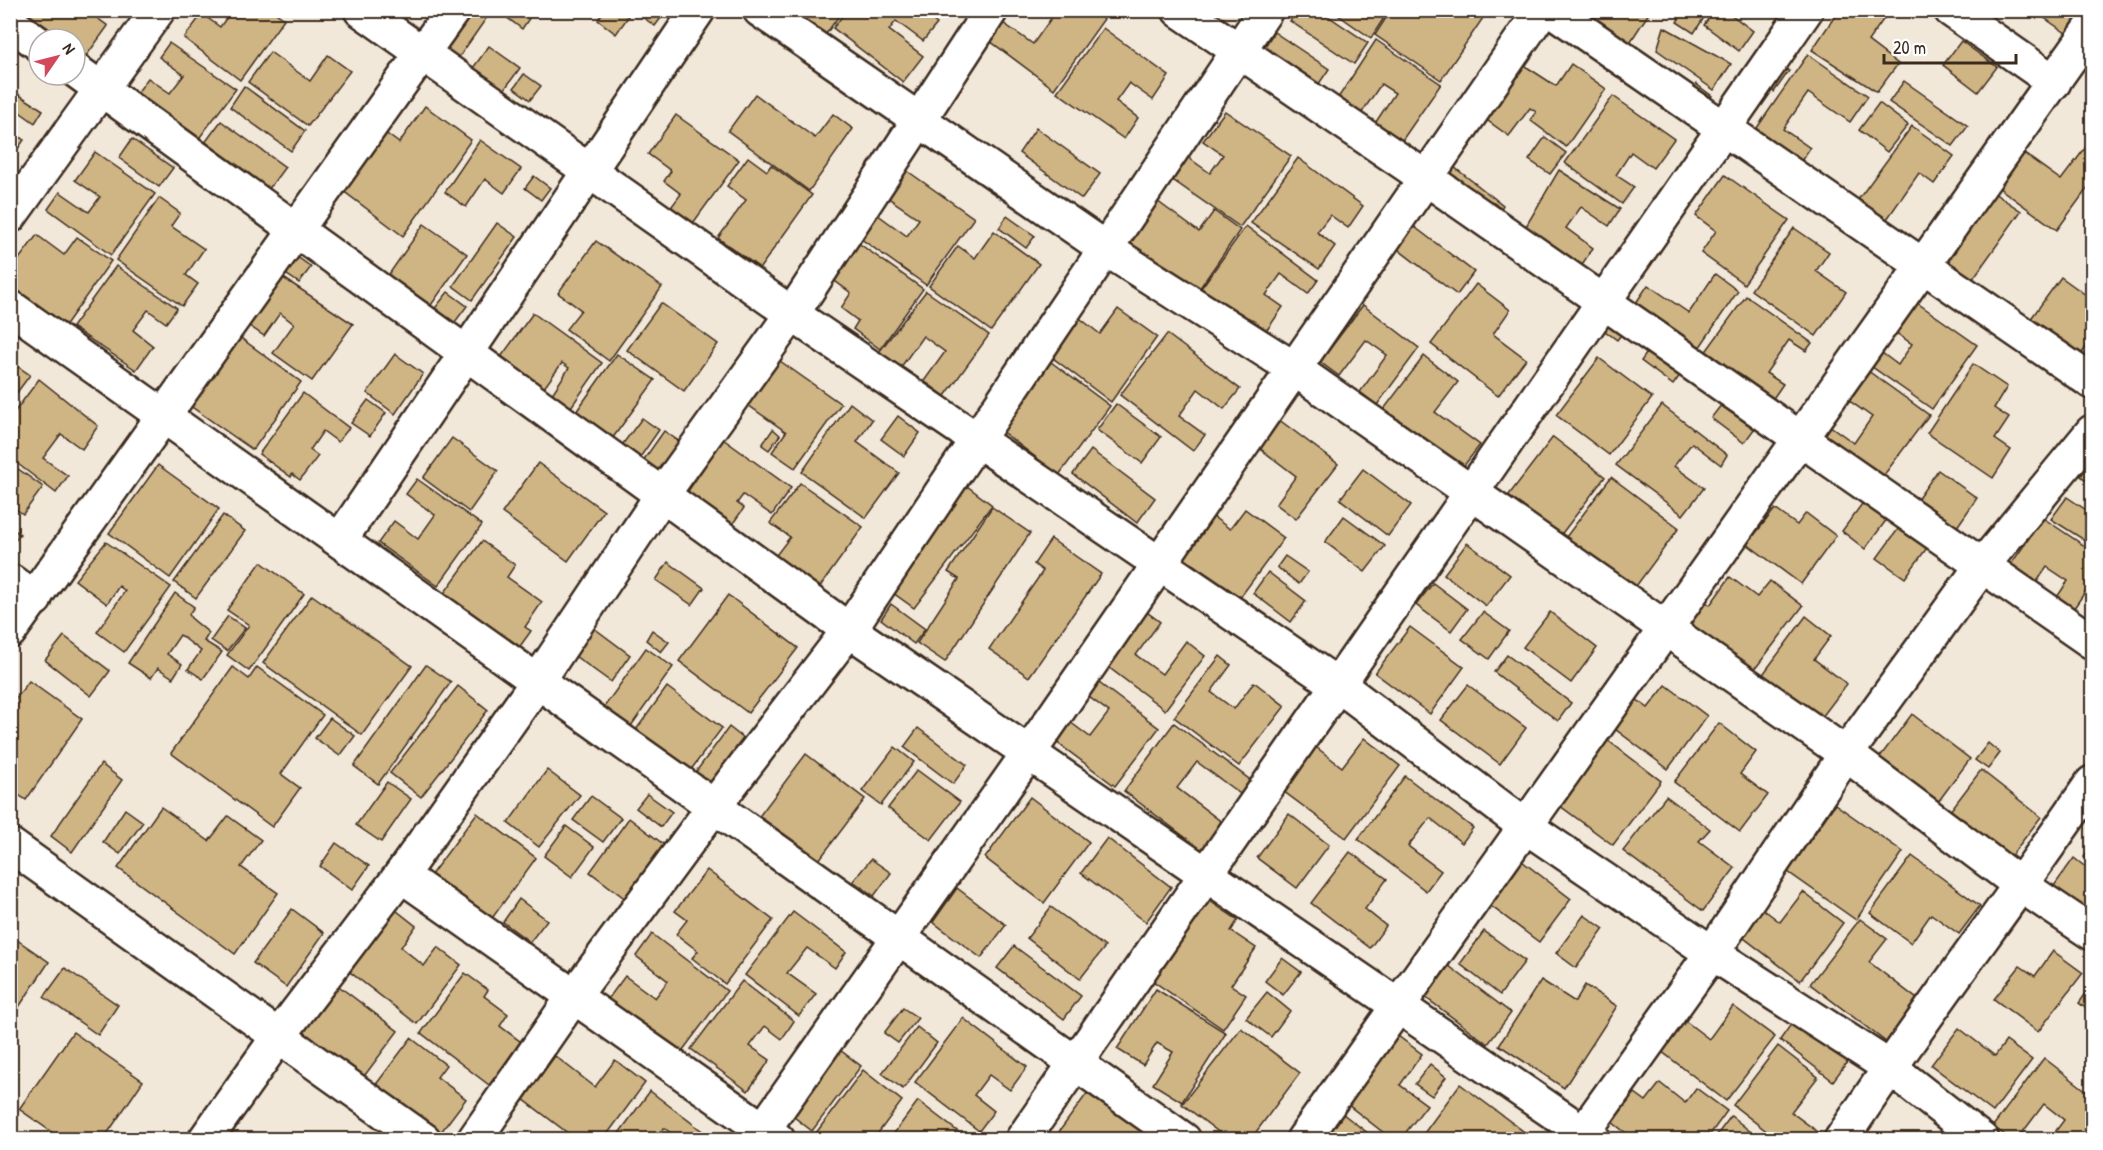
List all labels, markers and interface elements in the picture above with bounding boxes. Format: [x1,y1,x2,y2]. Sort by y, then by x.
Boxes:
north arrow [27,27,87,87]
scale bar [1884,27,2016,65]
text: 20 m [1893,35,1926,60]
text: N [58,39,81,59]

